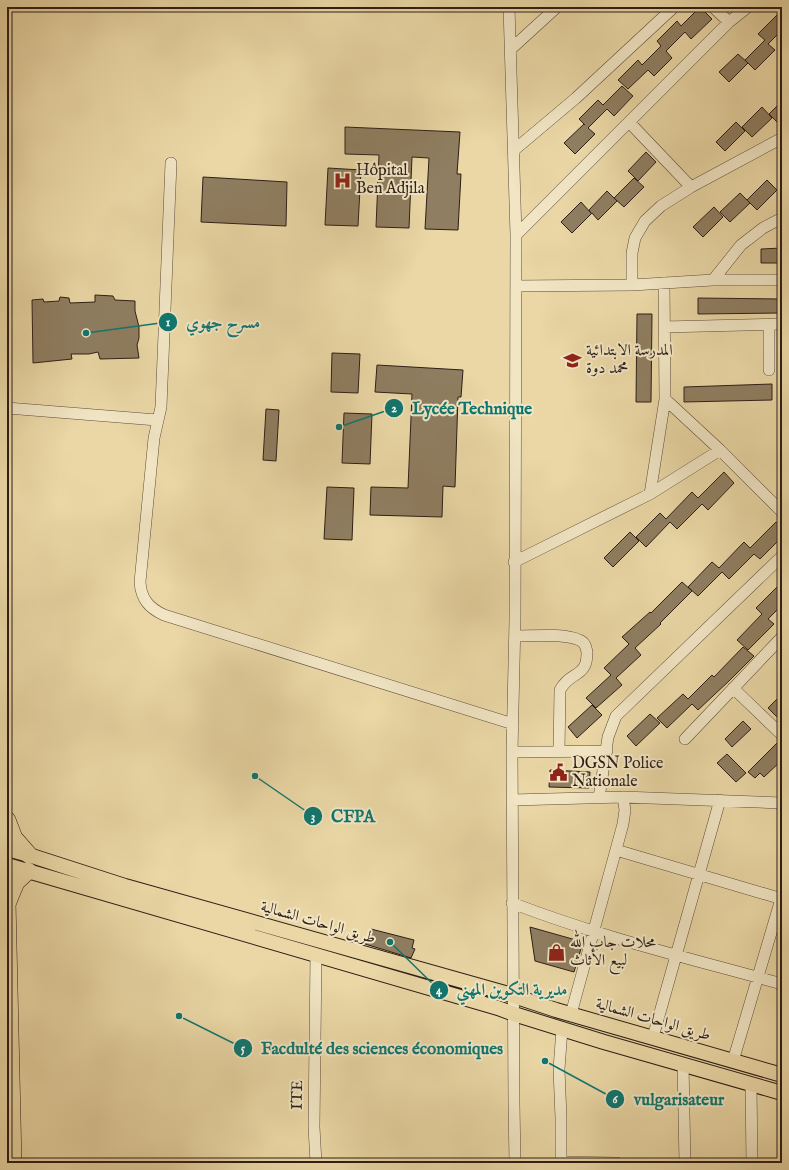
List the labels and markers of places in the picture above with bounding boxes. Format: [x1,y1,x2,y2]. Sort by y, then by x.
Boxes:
place label: Hôpital Ben Adjila [356,161,425,199]
hospital icon: Hôpital Ben Adjila [333,170,353,190]
callout: مسرح جهوي [158,307,268,336]
place label: المدرسة الابتدائية محمد دوة [586,341,673,379]
school or university icon: المدرسة الابتدائية محمد دوة [563,350,583,370]
callout: Lycée Technique [384,393,540,422]
place label: DGSN Police Nationale [572,754,663,792]
public building icon: DGSN Police Nationale [549,763,569,783]
callout: CFPA [303,802,382,831]
place label: محلات جاب الله لبيع الأثاث [570,929,656,975]
shop icon: محلات جاب الله لبيع الأثاث [547,942,567,962]
callout: مديرية التكوين المهني [429,975,576,1004]
callout: Facdulté des sciences économiques [233,1033,511,1062]
callout: vulgarisateur [605,1085,732,1114]

